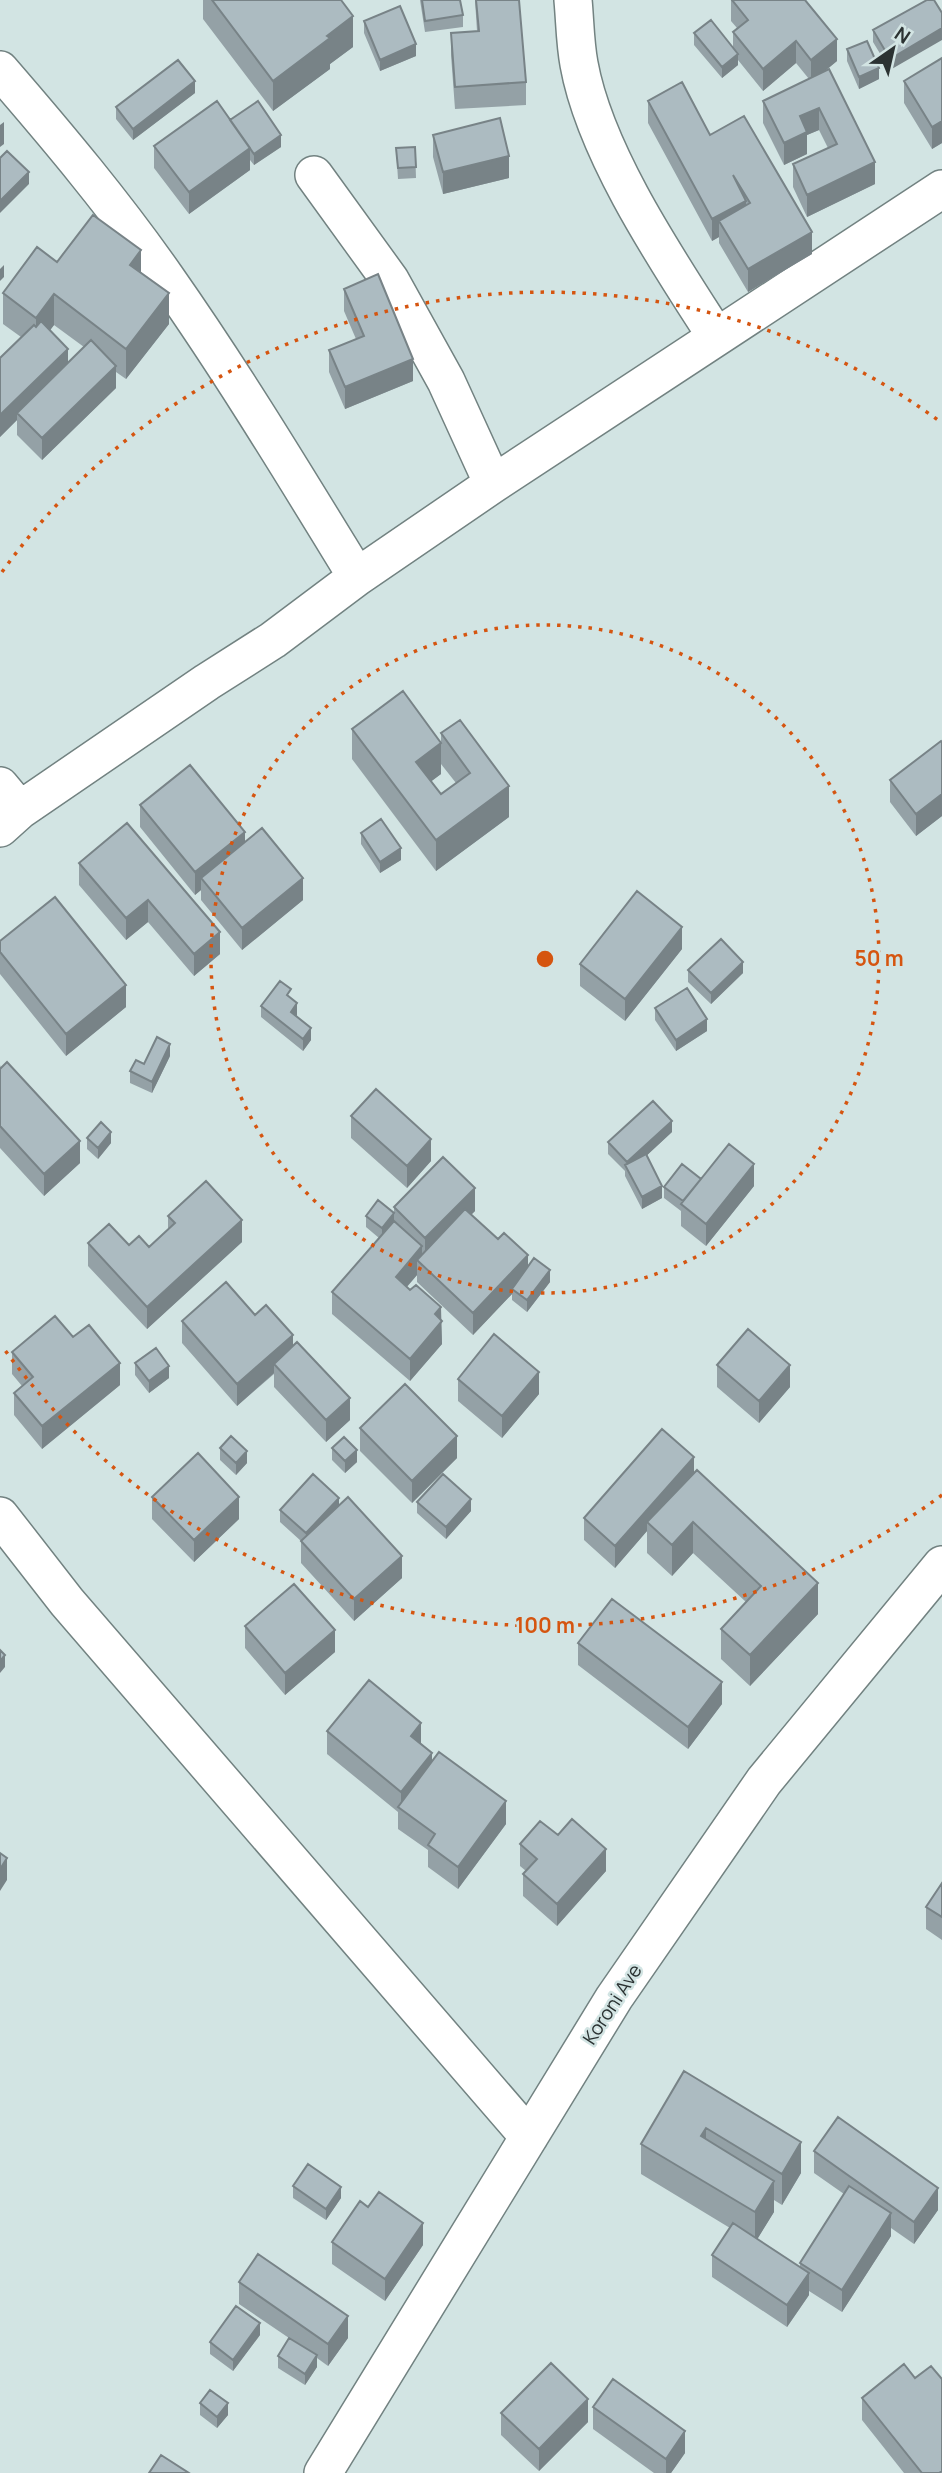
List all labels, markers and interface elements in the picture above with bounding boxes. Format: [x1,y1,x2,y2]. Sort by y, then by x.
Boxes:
north arrow [858,14,928,84]
text: N [890,20,915,50]
text: 50 m [854,944,904,972]
centre of rings [533,947,557,971]
text: 100 m [515,1611,575,1639]
street label: Koroni Ave [576,1959,648,2049]

